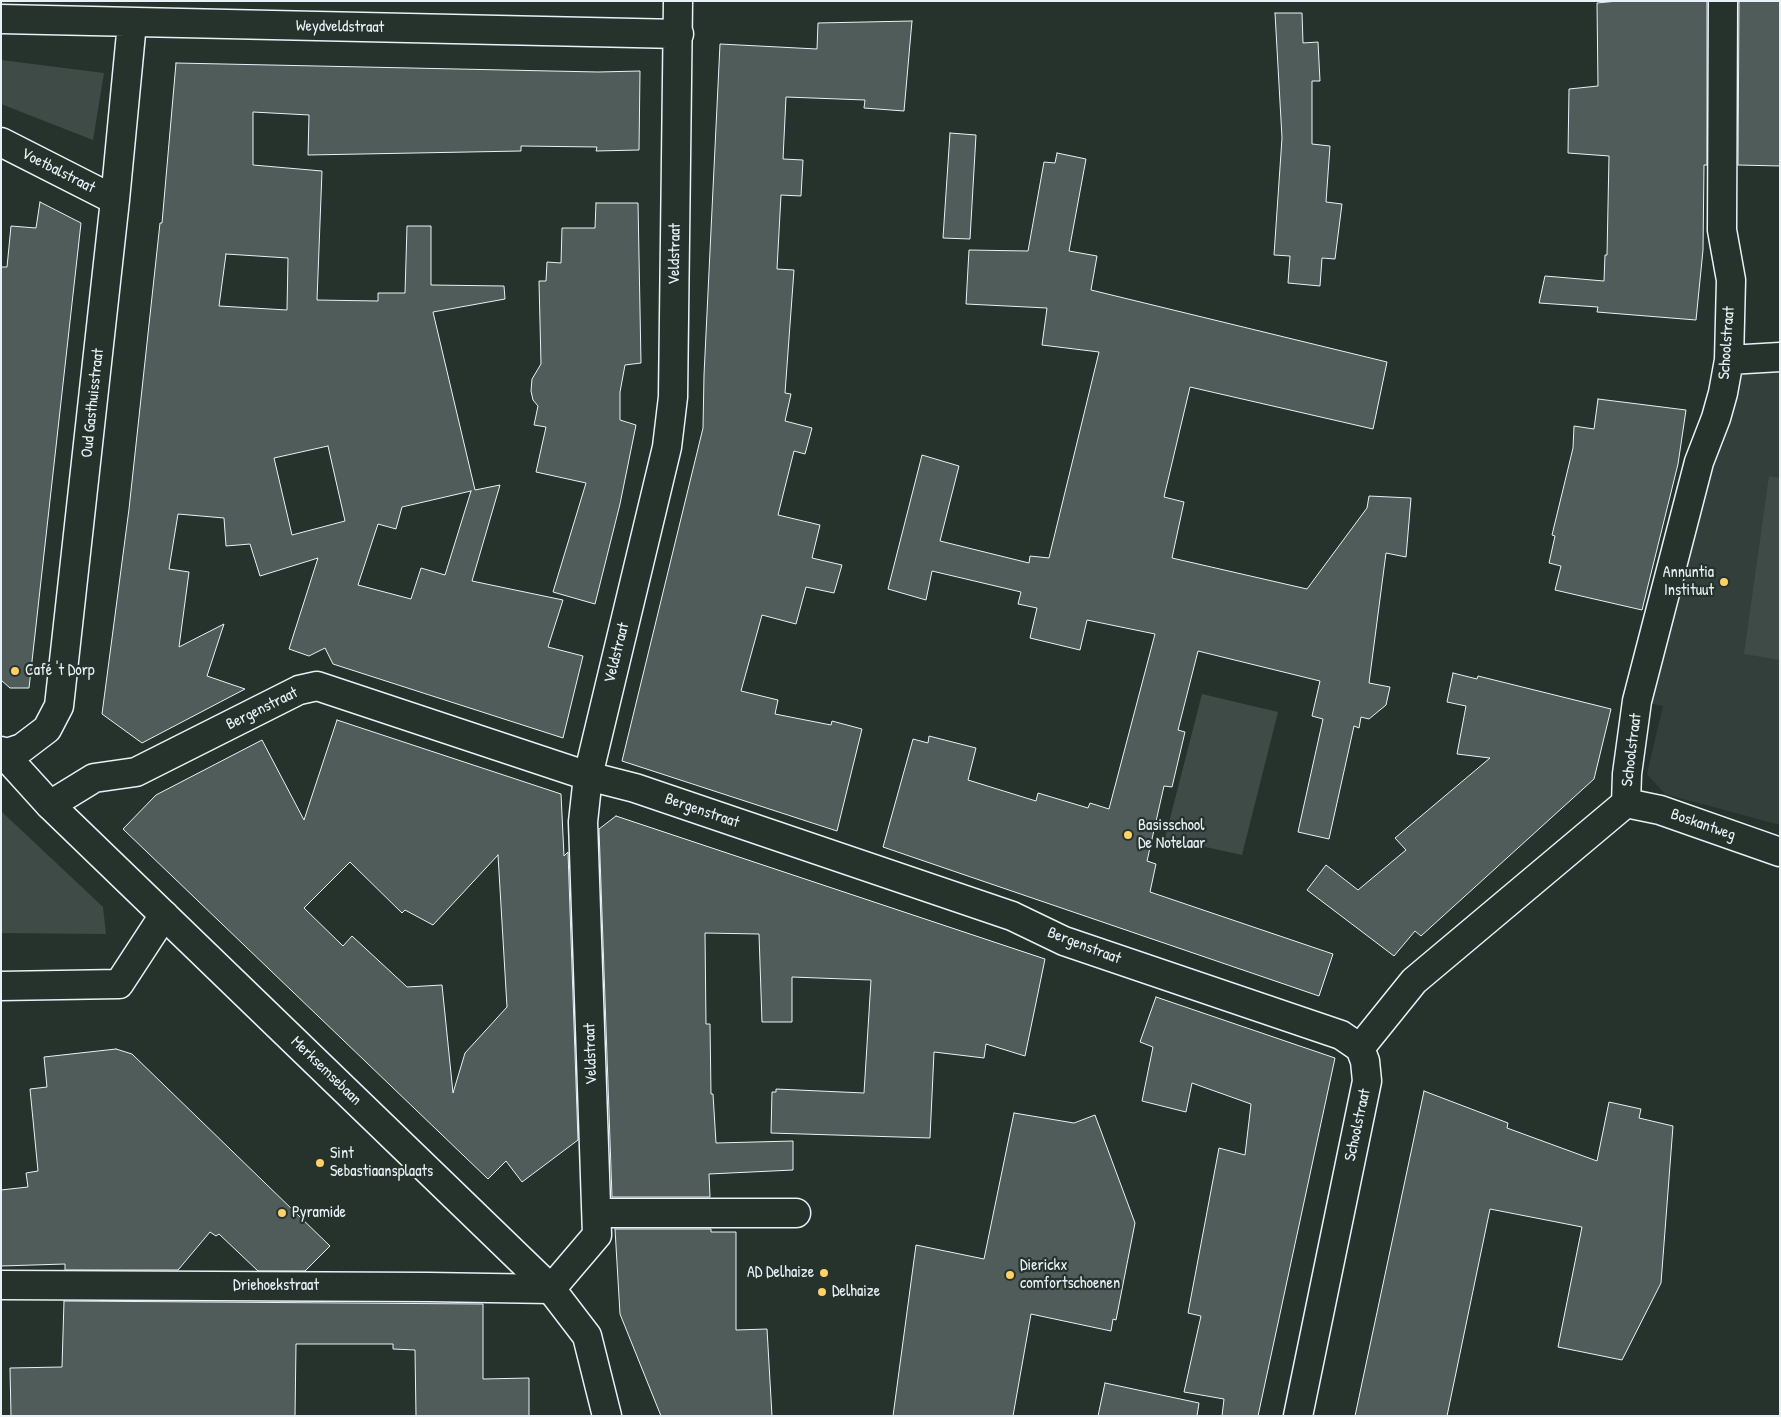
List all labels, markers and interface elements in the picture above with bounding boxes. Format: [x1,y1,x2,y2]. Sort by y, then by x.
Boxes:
street label: Weydveldstraat [296,17,384,37]
street label: Voetbalstraat [18,144,98,198]
street label: Veldstraat [665,223,685,285]
street label: Schoolstraat [1715,306,1739,380]
street label: Oud Gasthuisstraat [78,348,108,458]
place label: Annuntia Instituut [1663,563,1714,601]
marker: Annuntia Instituut [1718,576,1730,588]
street label: Veldstraat [600,621,634,685]
place label: Café 't Dorp [25,661,95,681]
marker: Café 't Dorp [9,665,21,677]
street label: Bergenstraat [223,683,301,735]
street label: Schoolstraat [1618,712,1646,788]
street label: Bergenstraat [662,789,742,833]
street label: Boskantweg [1668,805,1738,845]
place label: Basisschool De Notelaar [1138,816,1205,854]
marker: Basisschool De Notelaar [1122,829,1134,841]
street label: Bergenstraat [1045,923,1123,969]
street label: Veldstraat [580,1023,602,1085]
street label: Merksemsebaan [287,1032,365,1110]
street label: Schoolstraat [1341,1087,1375,1163]
place label: Sint Sebastiaansplaats [330,1144,433,1182]
marker: Sint Sebastiaansplaats [314,1157,326,1169]
place label: Pyramide [292,1203,346,1223]
marker: Pyramide [276,1207,288,1219]
place label: Dierickx comfortschoenen [1020,1256,1120,1294]
place label: AD Delhaize [747,1263,814,1283]
marker: AD Delhaize [818,1267,830,1279]
marker: Dierickx comfortschoenen [1004,1269,1016,1281]
street label: Driehoekstraat [233,1276,319,1296]
place label: Delhaize [832,1282,880,1302]
marker: Delhaize [816,1286,828,1298]

